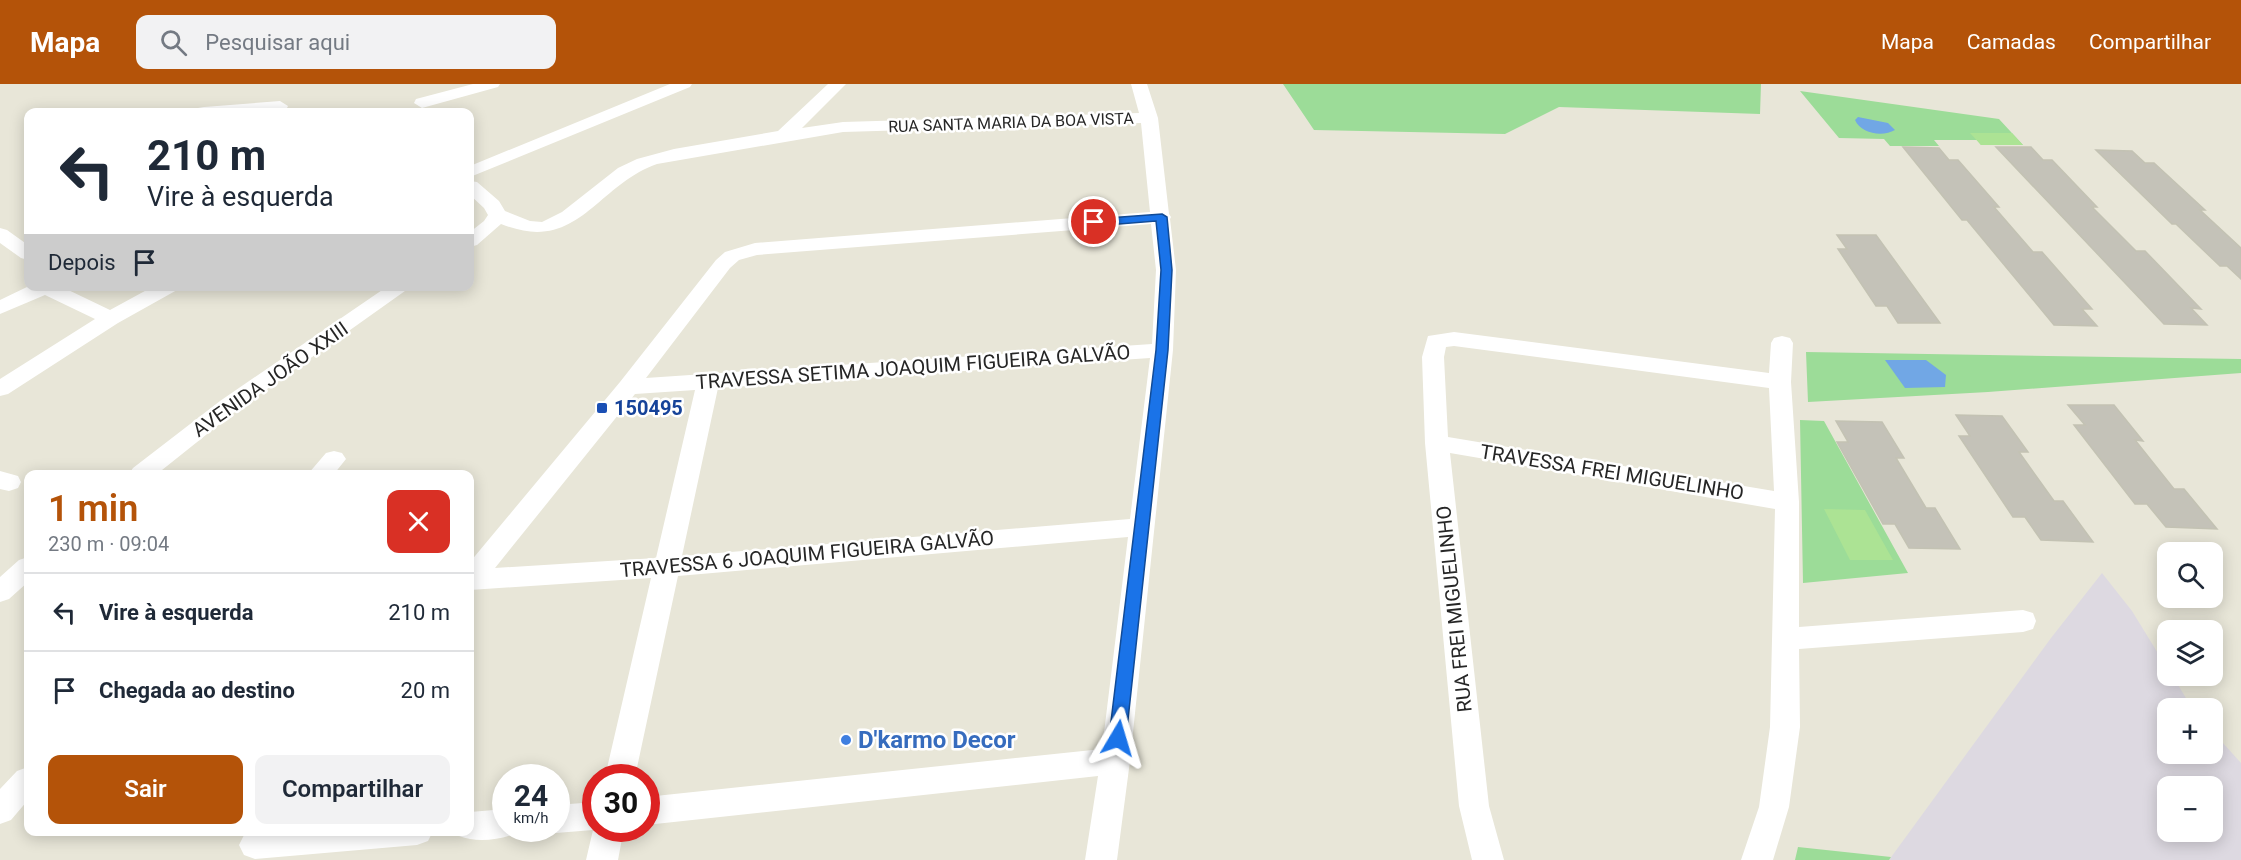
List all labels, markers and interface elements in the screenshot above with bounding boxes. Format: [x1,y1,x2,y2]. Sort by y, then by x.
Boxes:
search box [136,15,556,69]
text: Mapa [30,26,100,59]
icon: search [157,26,190,59]
text: Pesquisar aqui [205,30,350,55]
text: Mapa [1881,30,1934,54]
text: Camadas [1967,30,2056,54]
text: Compartilhar [2089,30,2211,54]
street label: RUA SANTA MARIA DA BOA VISTA [888,109,1135,136]
text: 210 m [147,131,266,180]
icon: left [48,132,126,210]
text: Vire à esquerda [147,181,334,213]
pin [1068,196,1119,247]
icon: arrive [1077,205,1110,238]
icon: arrive [128,246,161,279]
text: Depois [48,250,116,275]
street label: AVENIDA JOÃO XXIII [188,316,352,442]
street label: TRAVESSA SETIMA JOAQUIM FIGUEIRA GALVÃO [695,340,1131,394]
place label: 150495 [614,396,683,420]
marker: 150495 [595,401,609,415]
street label: TRAVESSA FREI MIGUELINHO [1478,439,1746,505]
text: 1 min [48,488,138,530]
button: close [387,490,450,553]
street label: RUA FREI MIGUELINHO [1431,505,1477,713]
street label: TRAVESSA 6 JOAQUIM FIGUEIRA GALVÃO [619,526,995,582]
text: 230 m · 09:04 [48,532,169,556]
map controls [2157,542,2223,842]
button: search [2157,542,2223,608]
icon: left [48,596,81,629]
text: Vire à esquerda [99,600,253,625]
text: 210 m [388,600,450,625]
button: layers [2157,620,2223,686]
icon: arrive [48,674,81,707]
text: Chegada ao destino [99,678,295,703]
text: 20 m [401,678,450,703]
button: + [2157,698,2223,764]
position arrow [1086,706,1150,770]
place label: D'karmo Decor [858,726,1016,754]
marker: D'karmo Decor [839,733,853,747]
button: Sair [48,755,243,824]
button: Compartilhar [255,755,450,824]
speed limit sign: 30 [582,764,660,842]
button: − [2157,776,2223,842]
text: 24 [514,778,548,813]
text: km/h [513,809,549,827]

